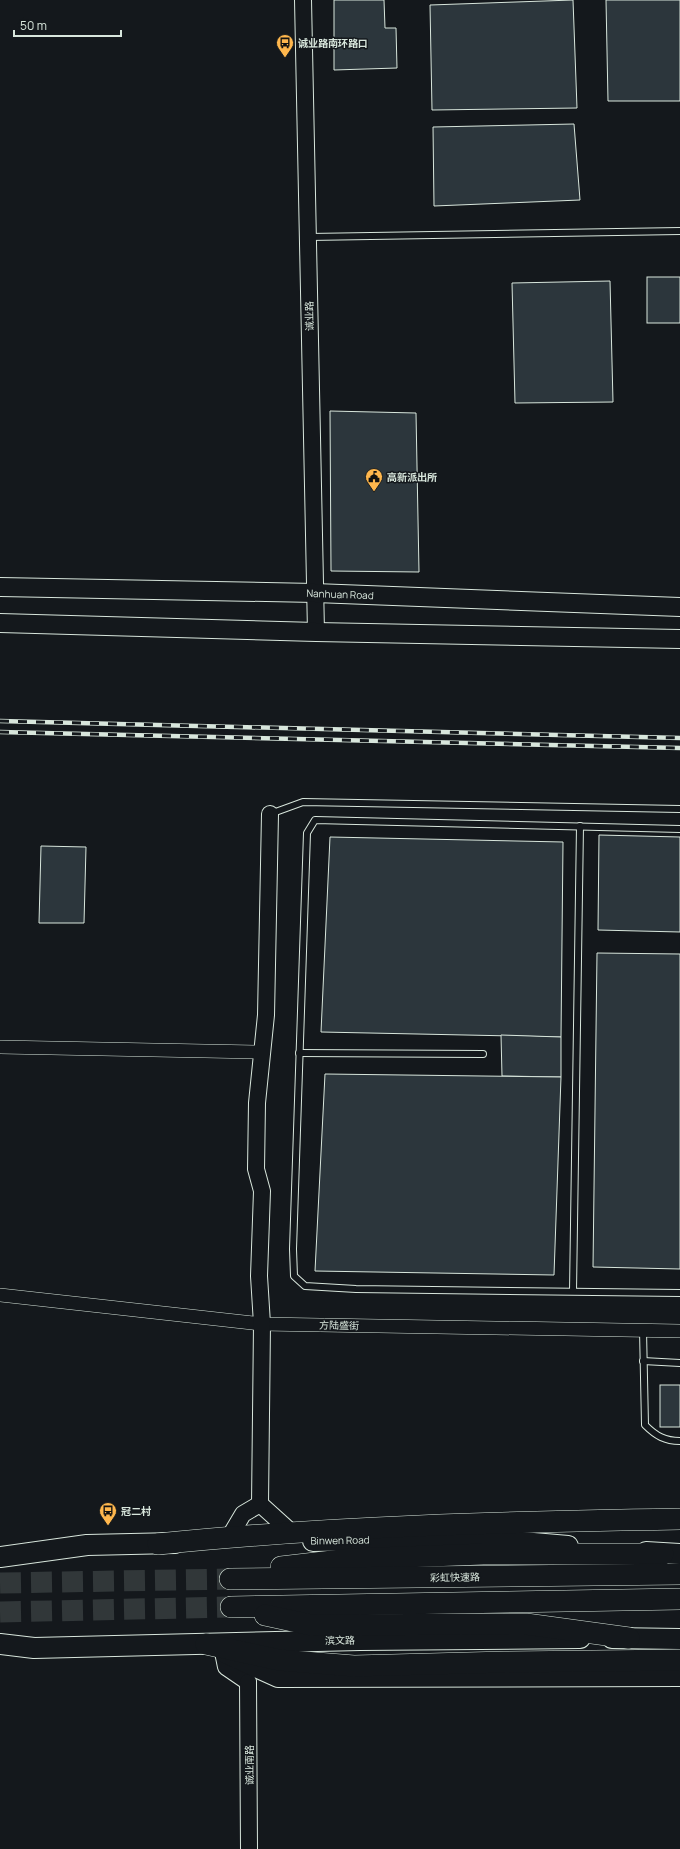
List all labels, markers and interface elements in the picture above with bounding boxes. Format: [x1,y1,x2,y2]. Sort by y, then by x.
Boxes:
scale bar [14,12,121,38]
text: 50 m [20,17,47,34]
bus stop icon: 诚业路南环路口 [275,33,295,58]
place label: 诚业路南环路口 [298,36,368,50]
street label: 诚业路 [302,301,316,331]
public building icon: 高新派出所 [364,467,384,492]
place label: 高新派出所 [387,470,437,484]
street label: Nanhuan Road [306,586,374,602]
street label: 方陆盛街 [319,1318,359,1332]
bus stop icon: 冠二村 [98,1501,118,1526]
place label: 冠二村 [121,1504,151,1518]
street label: Binwen Road [310,1532,370,1548]
street label: 彩虹快速路 [430,1570,480,1584]
street label: 滨文路 [325,1633,355,1647]
street label: 诚业南路 [242,1745,256,1785]

